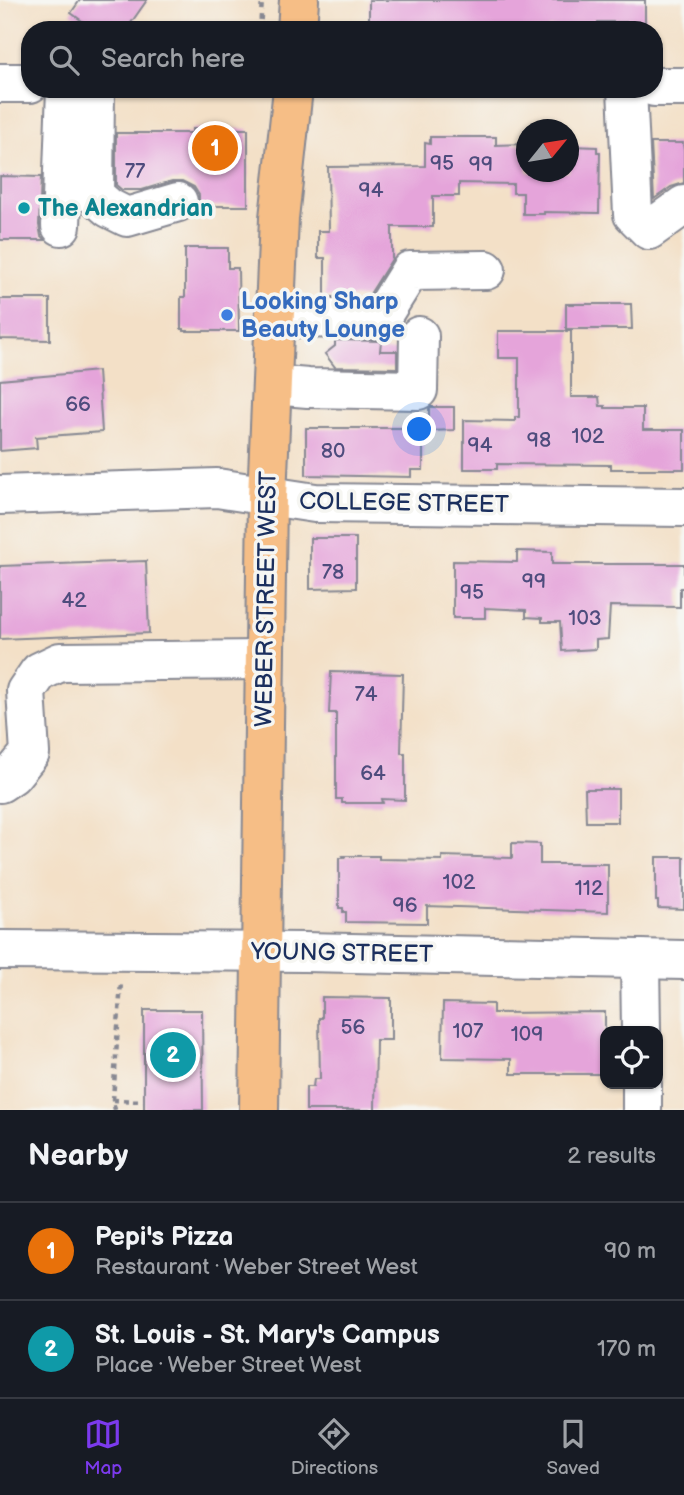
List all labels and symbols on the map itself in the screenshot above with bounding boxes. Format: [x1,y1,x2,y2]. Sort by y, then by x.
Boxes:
north arrow [516,119,579,182]
pin: 1 [192,122,238,174]
house number: 95 [430,151,454,176]
house number: 99 [469,152,493,177]
house number: 77 [125,159,146,184]
house number: 94 [359,178,384,203]
place label: The Alexandrian [38,194,213,223]
marker: The Alexandrian [16,200,32,216]
place label: Looking Sharp Beauty Lounge [241,287,405,344]
marker: Looking Sharp Beauty Lounge [219,307,235,323]
house number: 66 [65,392,91,417]
your location [402,412,436,446]
house number: 102 [572,424,605,449]
house number: 98 [527,428,551,453]
house number: 94 [468,433,493,458]
house number: 80 [321,439,345,464]
street label: WEBER STREET WEST [249,470,283,727]
street label: COLLEGE STREET [299,487,510,519]
house number: 78 [322,560,344,585]
house number: 99 [522,569,546,594]
house number: 95 [460,580,484,605]
house number: 42 [61,588,87,613]
house number: 103 [568,606,602,631]
house number: 74 [354,682,378,707]
house number: 64 [360,761,386,786]
house number: 102 [443,870,476,895]
house number: 112 [575,876,604,901]
house number: 96 [393,893,418,918]
street label: YOUNG STREET [250,937,434,969]
house number: 56 [341,1015,366,1040]
house number: 107 [453,1019,484,1044]
house number: 109 [511,1022,543,1047]
pin: 2 [150,1029,196,1081]

